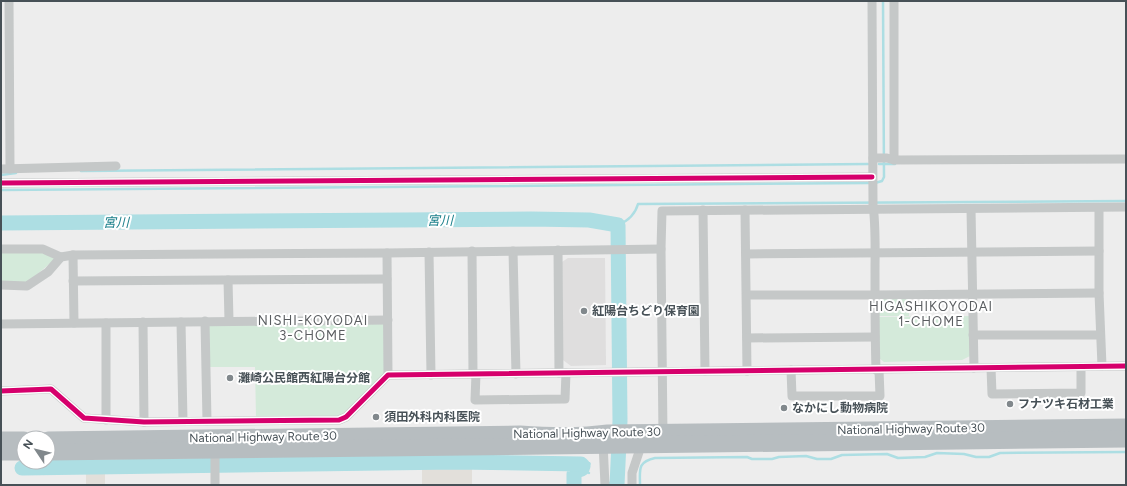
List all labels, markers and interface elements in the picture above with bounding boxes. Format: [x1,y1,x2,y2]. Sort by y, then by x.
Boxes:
water label: 宮川 [427,213,455,228]
water label: 宮川 [103,215,131,230]
district label: HIGASHIKOYODAI 1-CHOME [869,299,993,329]
place label: 紅陽台ちどり保育園 [592,304,700,318]
marker: 紅陽台ちどり保育園 [579,306,589,316]
district label: NISHI-KOYODAI 3-CHOME [258,313,368,343]
place label: 灘崎公民館西紅陽台分館 [238,371,370,385]
marker: 灘崎公民館西紅陽台分館 [225,373,235,383]
place label: フナツキ石材工業 [1018,397,1114,411]
marker: フナツキ石材工業 [1005,399,1015,409]
place label: なかにし動物病院 [792,401,888,415]
marker: なかにし動物病院 [779,403,789,413]
place label: 須田外科内科医院 [384,410,480,424]
marker: 須田外科内科医院 [371,412,381,422]
street label: National Highway Route 30 [837,421,985,437]
street label: National Highway Route 30 [513,425,661,441]
street label: National Highway Route 30 [189,429,337,445]
north arrow [16,430,56,470]
text: N [20,437,36,452]

